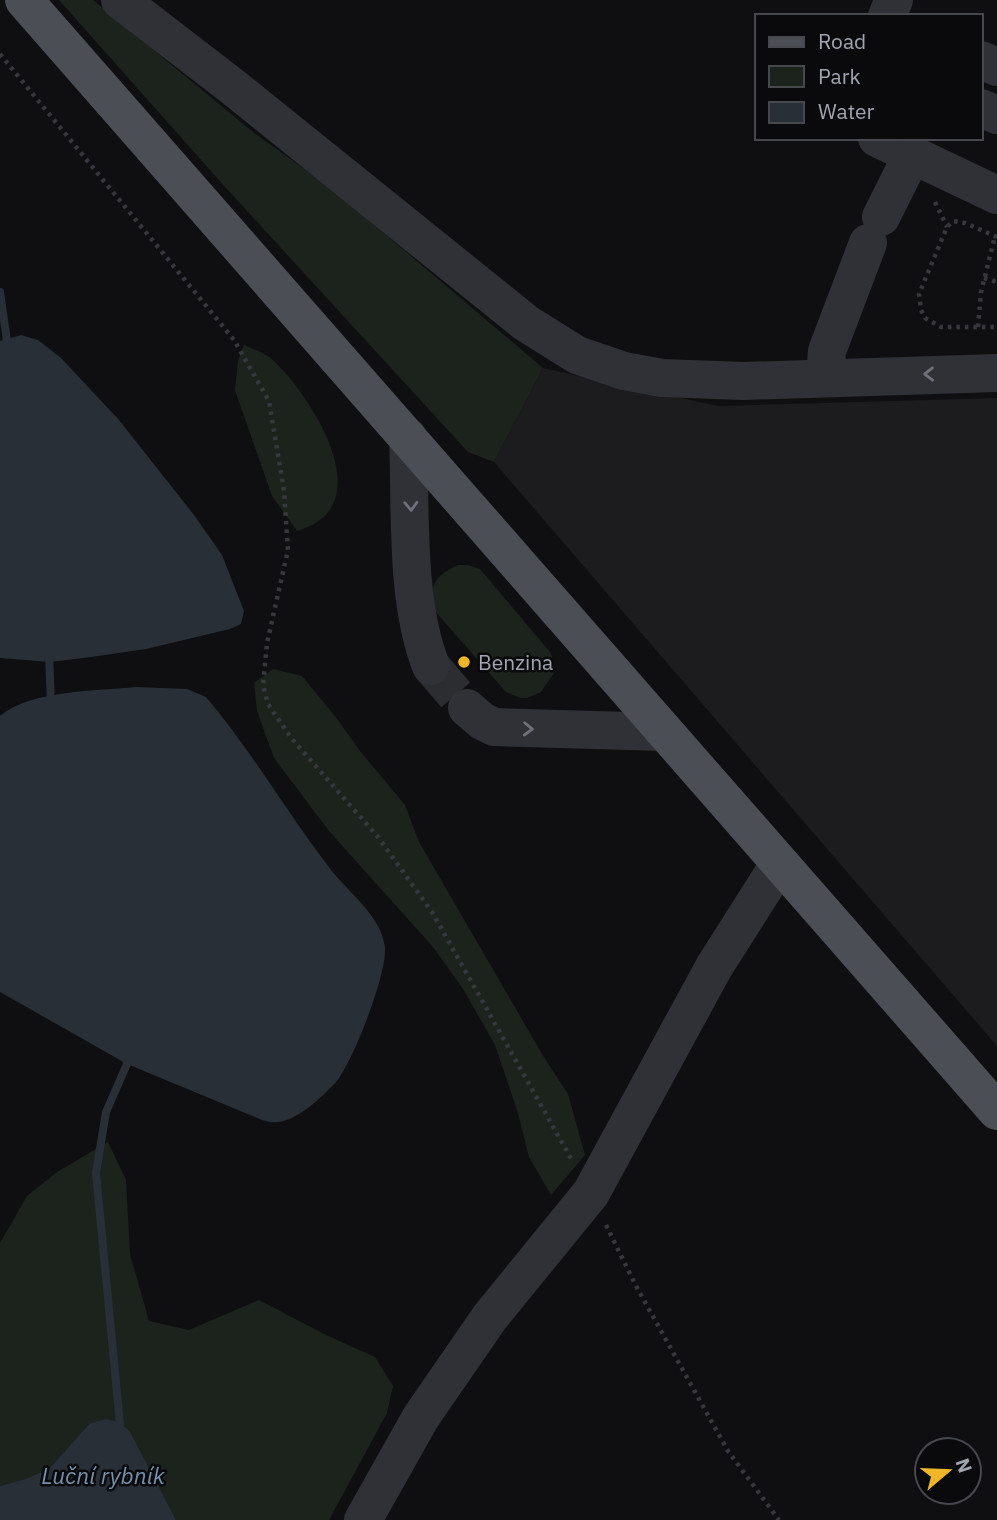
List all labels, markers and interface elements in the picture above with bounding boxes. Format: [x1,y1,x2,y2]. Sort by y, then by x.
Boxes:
legend [755,14,983,140]
text: Road [818,27,866,55]
text: Park [818,62,861,90]
text: Water [818,97,875,125]
one-way arrow [923,366,934,382]
one-way arrow [403,500,418,511]
place label: Benzina [478,648,553,676]
marker: Benzina [456,654,472,670]
one-way arrow [523,722,534,737]
north arrow [913,1436,983,1506]
text: N [950,1455,978,1476]
water label: Luční rybník [41,1460,166,1490]

